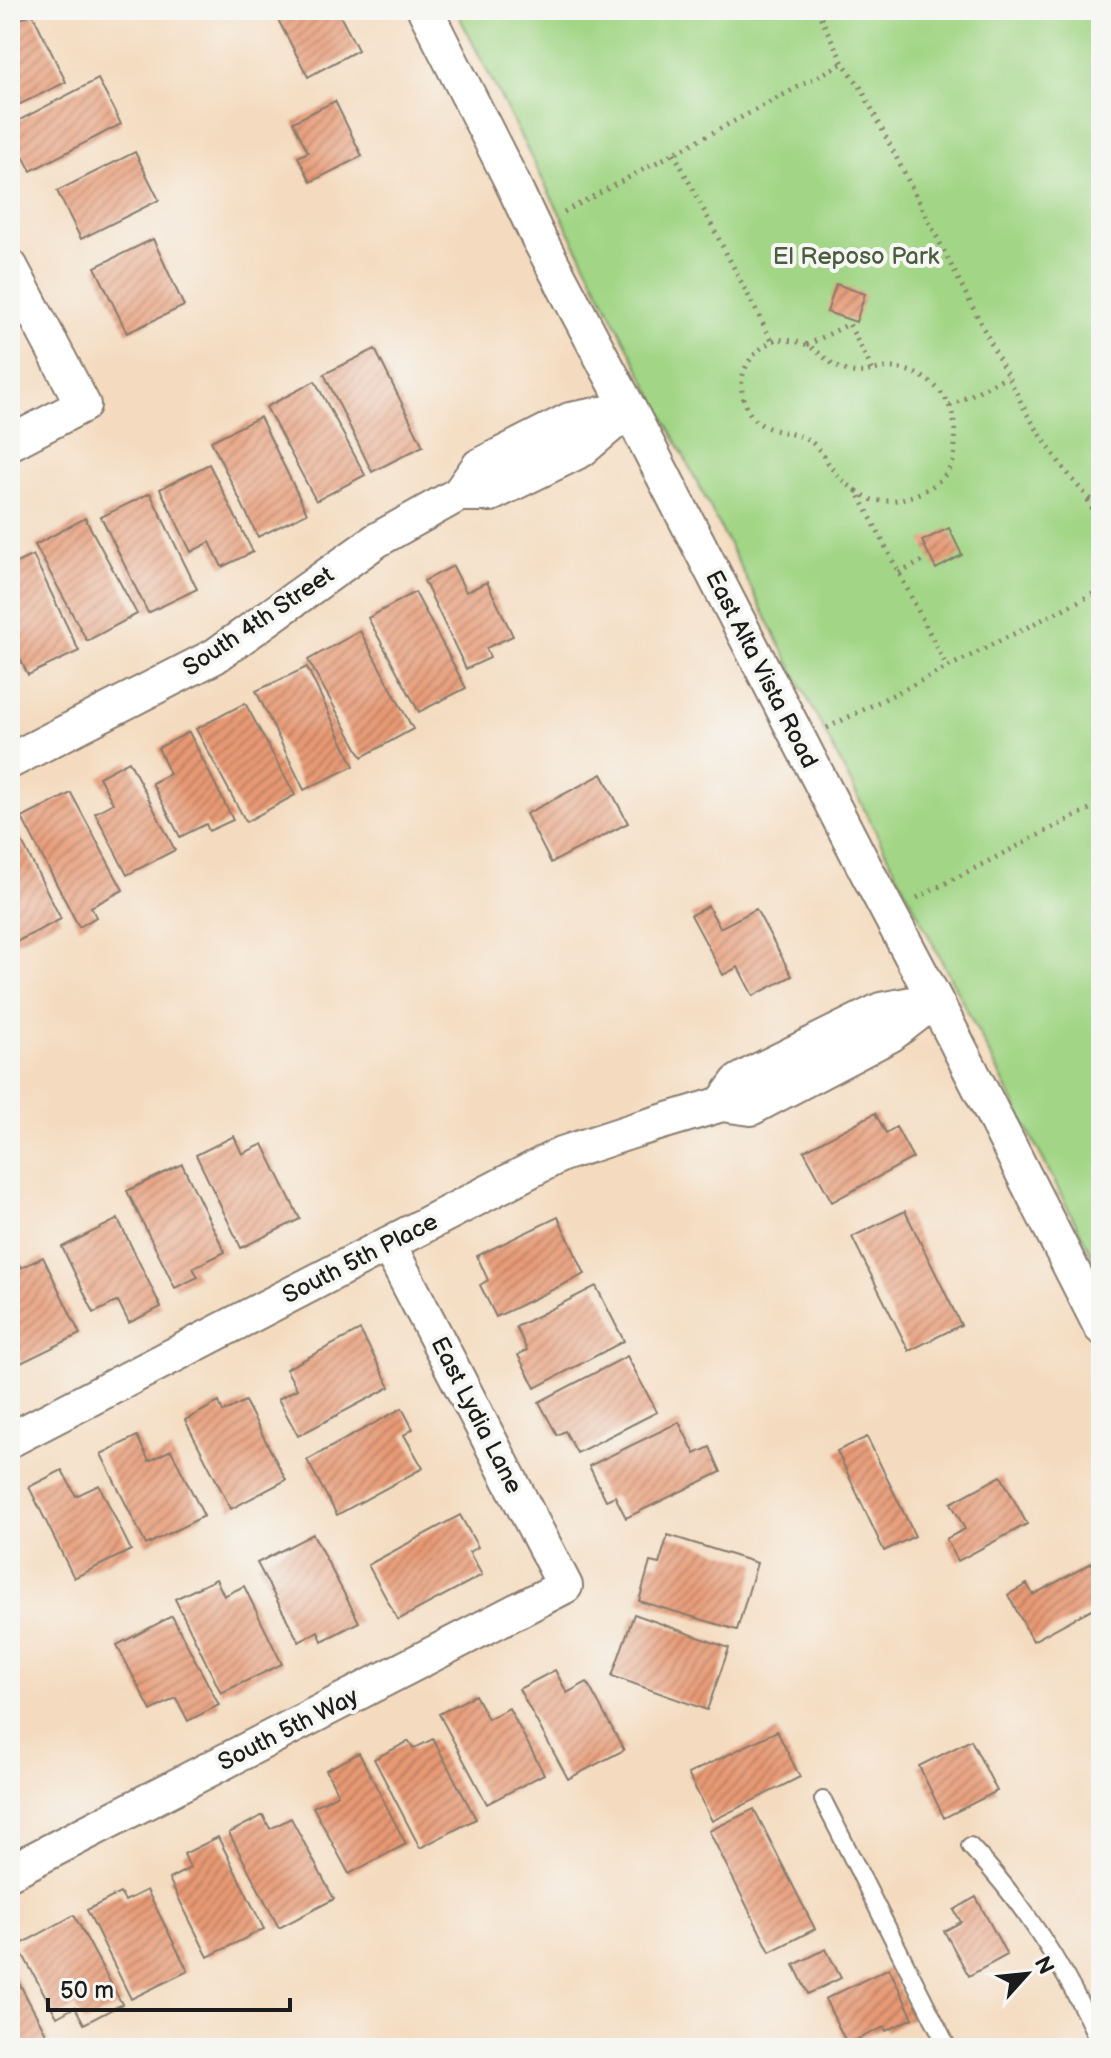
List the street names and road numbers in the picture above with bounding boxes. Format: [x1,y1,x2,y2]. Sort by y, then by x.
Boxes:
street label: South 4th Street [177,560,340,683]
street label: East Alta Vista Road [699,565,824,773]
street label: South 5th Place [278,1207,443,1310]
street label: East Lydia Lane [425,1332,529,1498]
street label: South 5th Way [213,1682,363,1777]

